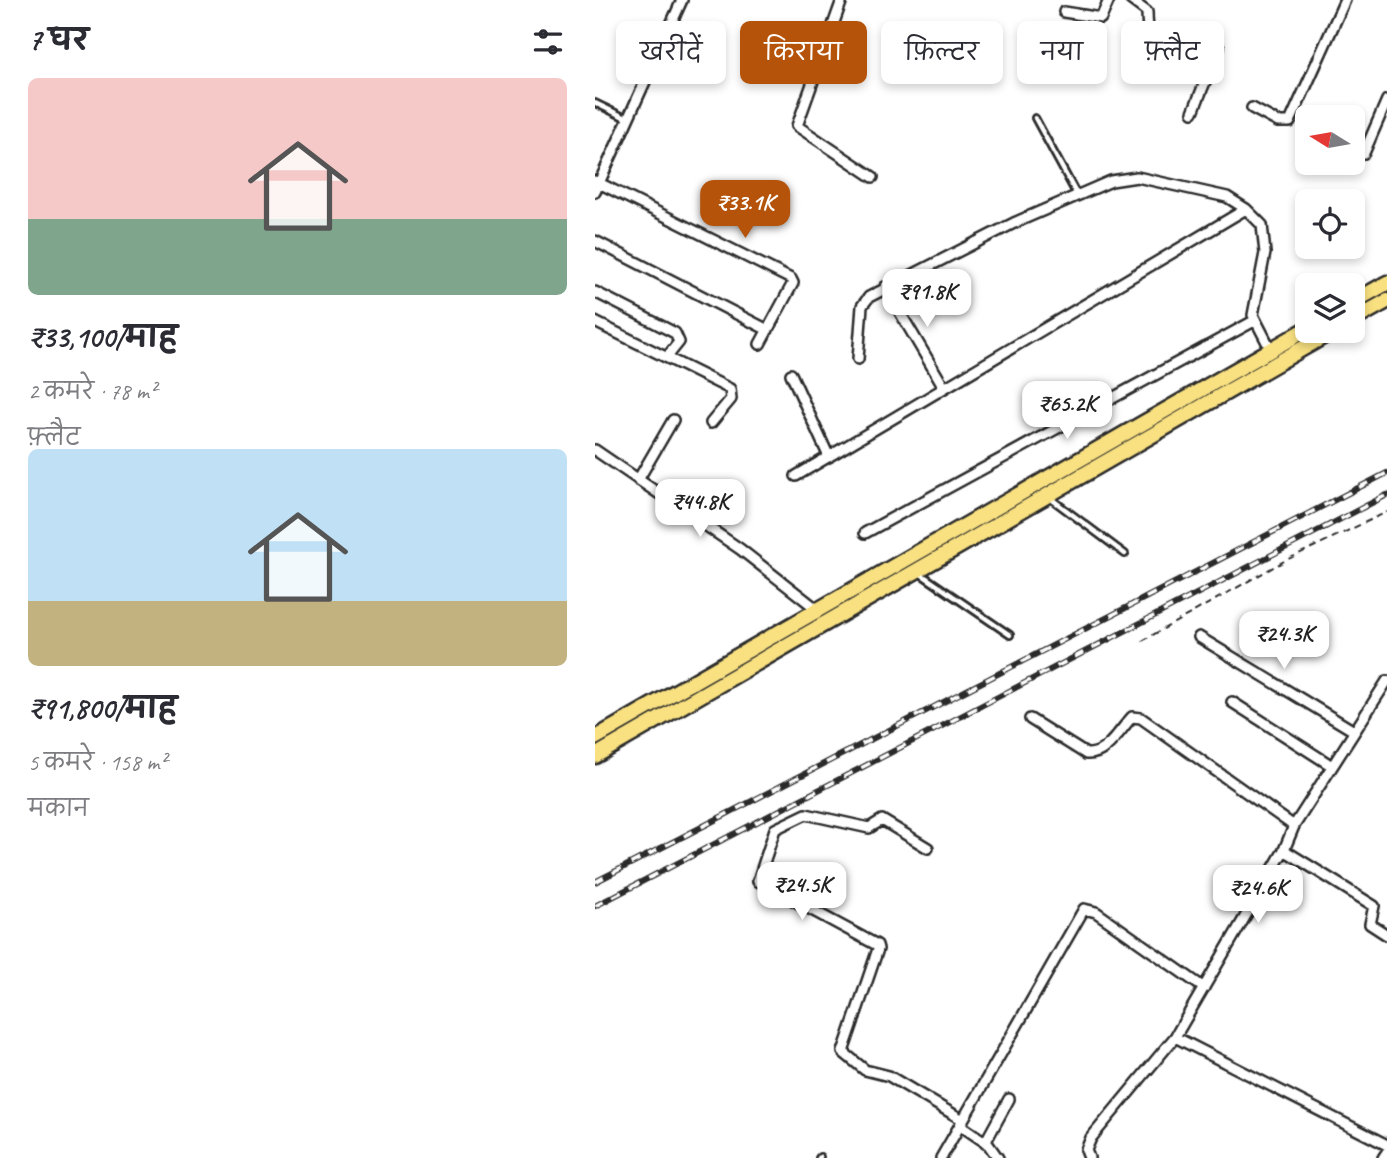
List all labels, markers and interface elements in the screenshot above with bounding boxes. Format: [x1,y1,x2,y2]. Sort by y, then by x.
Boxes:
text: 7 घर [28,21,89,59]
chip: खरीदें [616,21,726,84]
chip: किराया [740,21,867,84]
chip: फ़िल्टर [881,21,1003,84]
chip: नया [1017,21,1107,84]
chip: फ़्लैट [1121,21,1224,84]
icon: filters [529,23,567,61]
north arrow [1295,105,1365,175]
map controls [1295,105,1365,343]
icon: home [235,123,361,249]
pin: ₹33.1K [688,180,802,240]
text: ₹33.1K [716,188,774,217]
button: locate [1295,189,1365,259]
pin: ₹91.8K [870,270,984,329]
button: layers [1295,273,1365,343]
text: ₹91.8K [898,277,956,306]
text: ₹33,100/माह [28,318,178,356]
text: 2 कमरे · 78 m² [28,377,156,406]
pin: ₹65.2K [1010,382,1124,441]
text: ₹65.2K [1038,389,1096,418]
text: फ़्लैट [28,423,80,452]
pin: ₹44.8K [643,480,757,539]
text: ₹44.8K [671,487,729,516]
icon: home [235,494,361,620]
pin: ₹24.3K [1227,612,1341,671]
text: ₹24.3K [1255,619,1313,648]
text: ₹91,800/माह [28,689,177,727]
text: 5 कमरे · 158 m² [28,748,166,777]
text: मकान [28,794,89,823]
pin: ₹24.5K [745,862,859,922]
pin: ₹24.6K [1201,866,1315,925]
text: ₹24.5K [773,870,831,899]
text: ₹24.6K [1229,873,1287,902]

